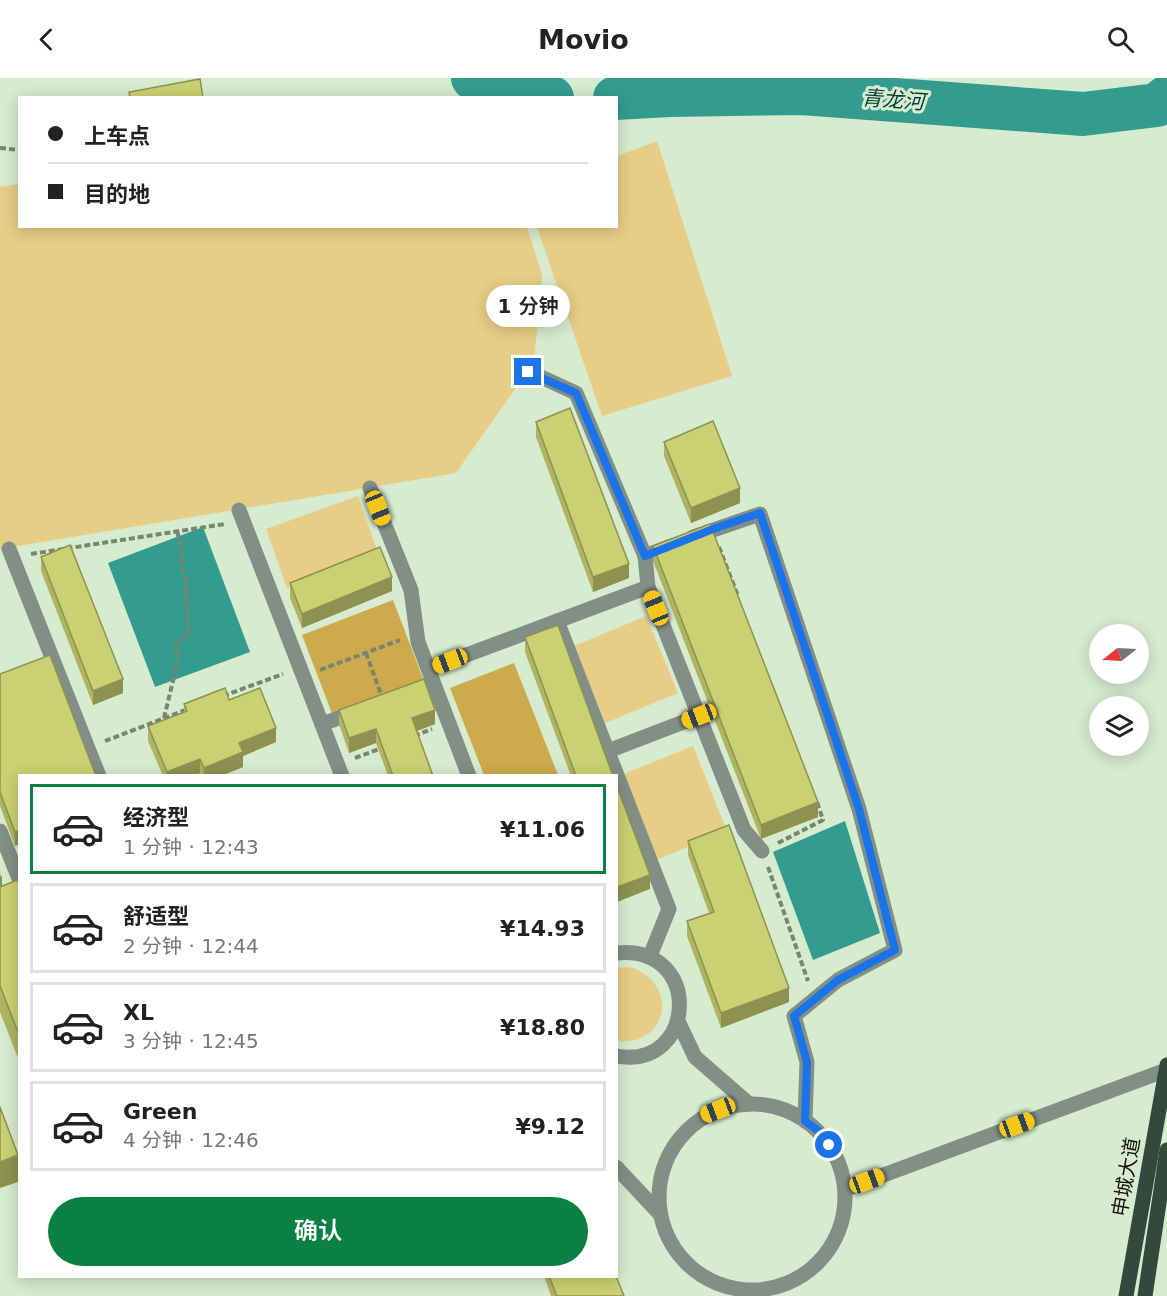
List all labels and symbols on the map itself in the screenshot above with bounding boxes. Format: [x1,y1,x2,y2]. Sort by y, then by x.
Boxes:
water label: 青龙河 [861,86,929,114]
callout: 1 分钟 [486,285,570,327]
route end [514,358,541,385]
car [363,488,393,528]
car [641,588,671,628]
north arrow [1089,624,1149,684]
car [430,646,470,676]
car [679,701,719,731]
car [698,1095,738,1125]
car [997,1110,1037,1140]
route start [815,1131,842,1158]
street label: 申城大道 [1107,1136,1145,1218]
car [847,1166,887,1196]

